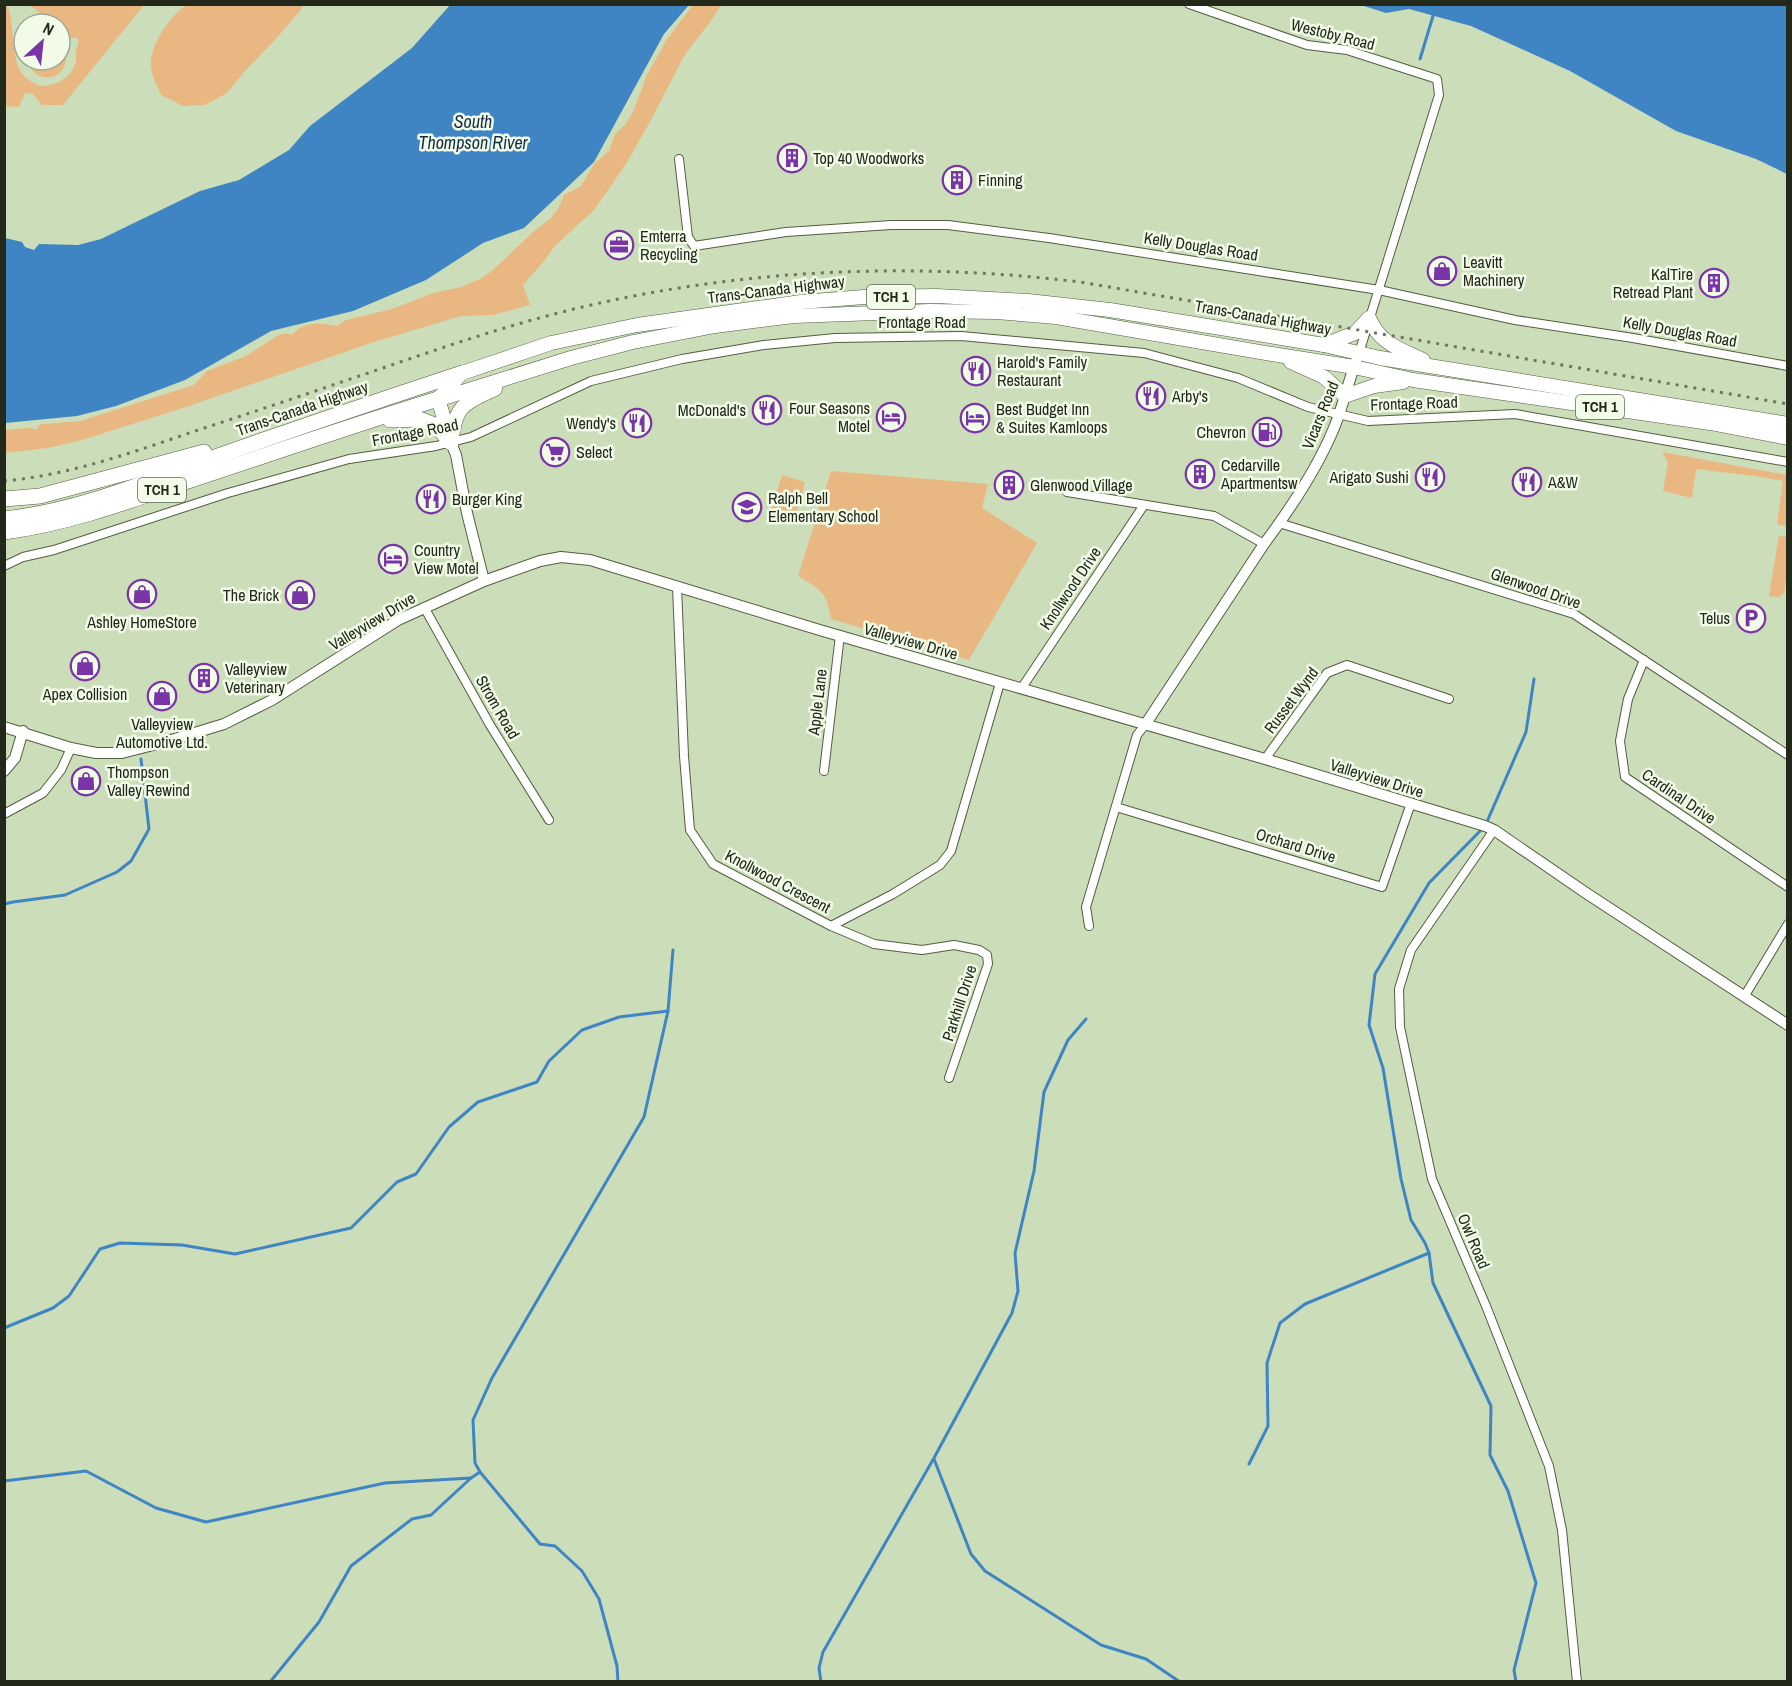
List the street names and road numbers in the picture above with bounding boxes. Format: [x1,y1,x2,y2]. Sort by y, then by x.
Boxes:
street label: Westoby Road [1289,13,1377,55]
street label: Kelly Douglas Road [1142,226,1260,266]
street label: Trans-Canada Highway [706,270,846,308]
road number: TCH 1 [867,285,915,309]
street label: Trans-Canada Highway [1193,294,1333,340]
street label: Kelly Douglas Road [1621,310,1739,352]
street label: Frontage Road [878,311,966,333]
street label: Trans-Canada Highway [233,375,371,441]
street label: Vicars Road [1296,378,1344,452]
street label: Frontage Road [1370,390,1458,416]
road number: TCH 1 [1576,395,1624,419]
street label: Frontage Road [370,413,460,451]
road number: TCH 1 [138,478,186,502]
street label: Knollwood Drive [1034,542,1106,634]
street label: Glenwood Drive [1488,562,1584,614]
street label: Valleyview Drive [325,587,419,655]
street label: Valleyview Drive [861,617,961,665]
street label: Russet Wynd [1259,662,1323,738]
street label: Apple Lane [802,668,832,737]
street label: Strom Road [471,671,525,743]
street label: Valleyview Drive [1328,753,1426,803]
street label: Cardinal Drive [1638,763,1720,829]
street label: Orchard Drive [1253,822,1339,868]
street label: Knollwood Crescent [721,844,835,918]
street label: Parkhill Drive [936,962,982,1044]
street label: Owl Road [1453,1210,1495,1272]

